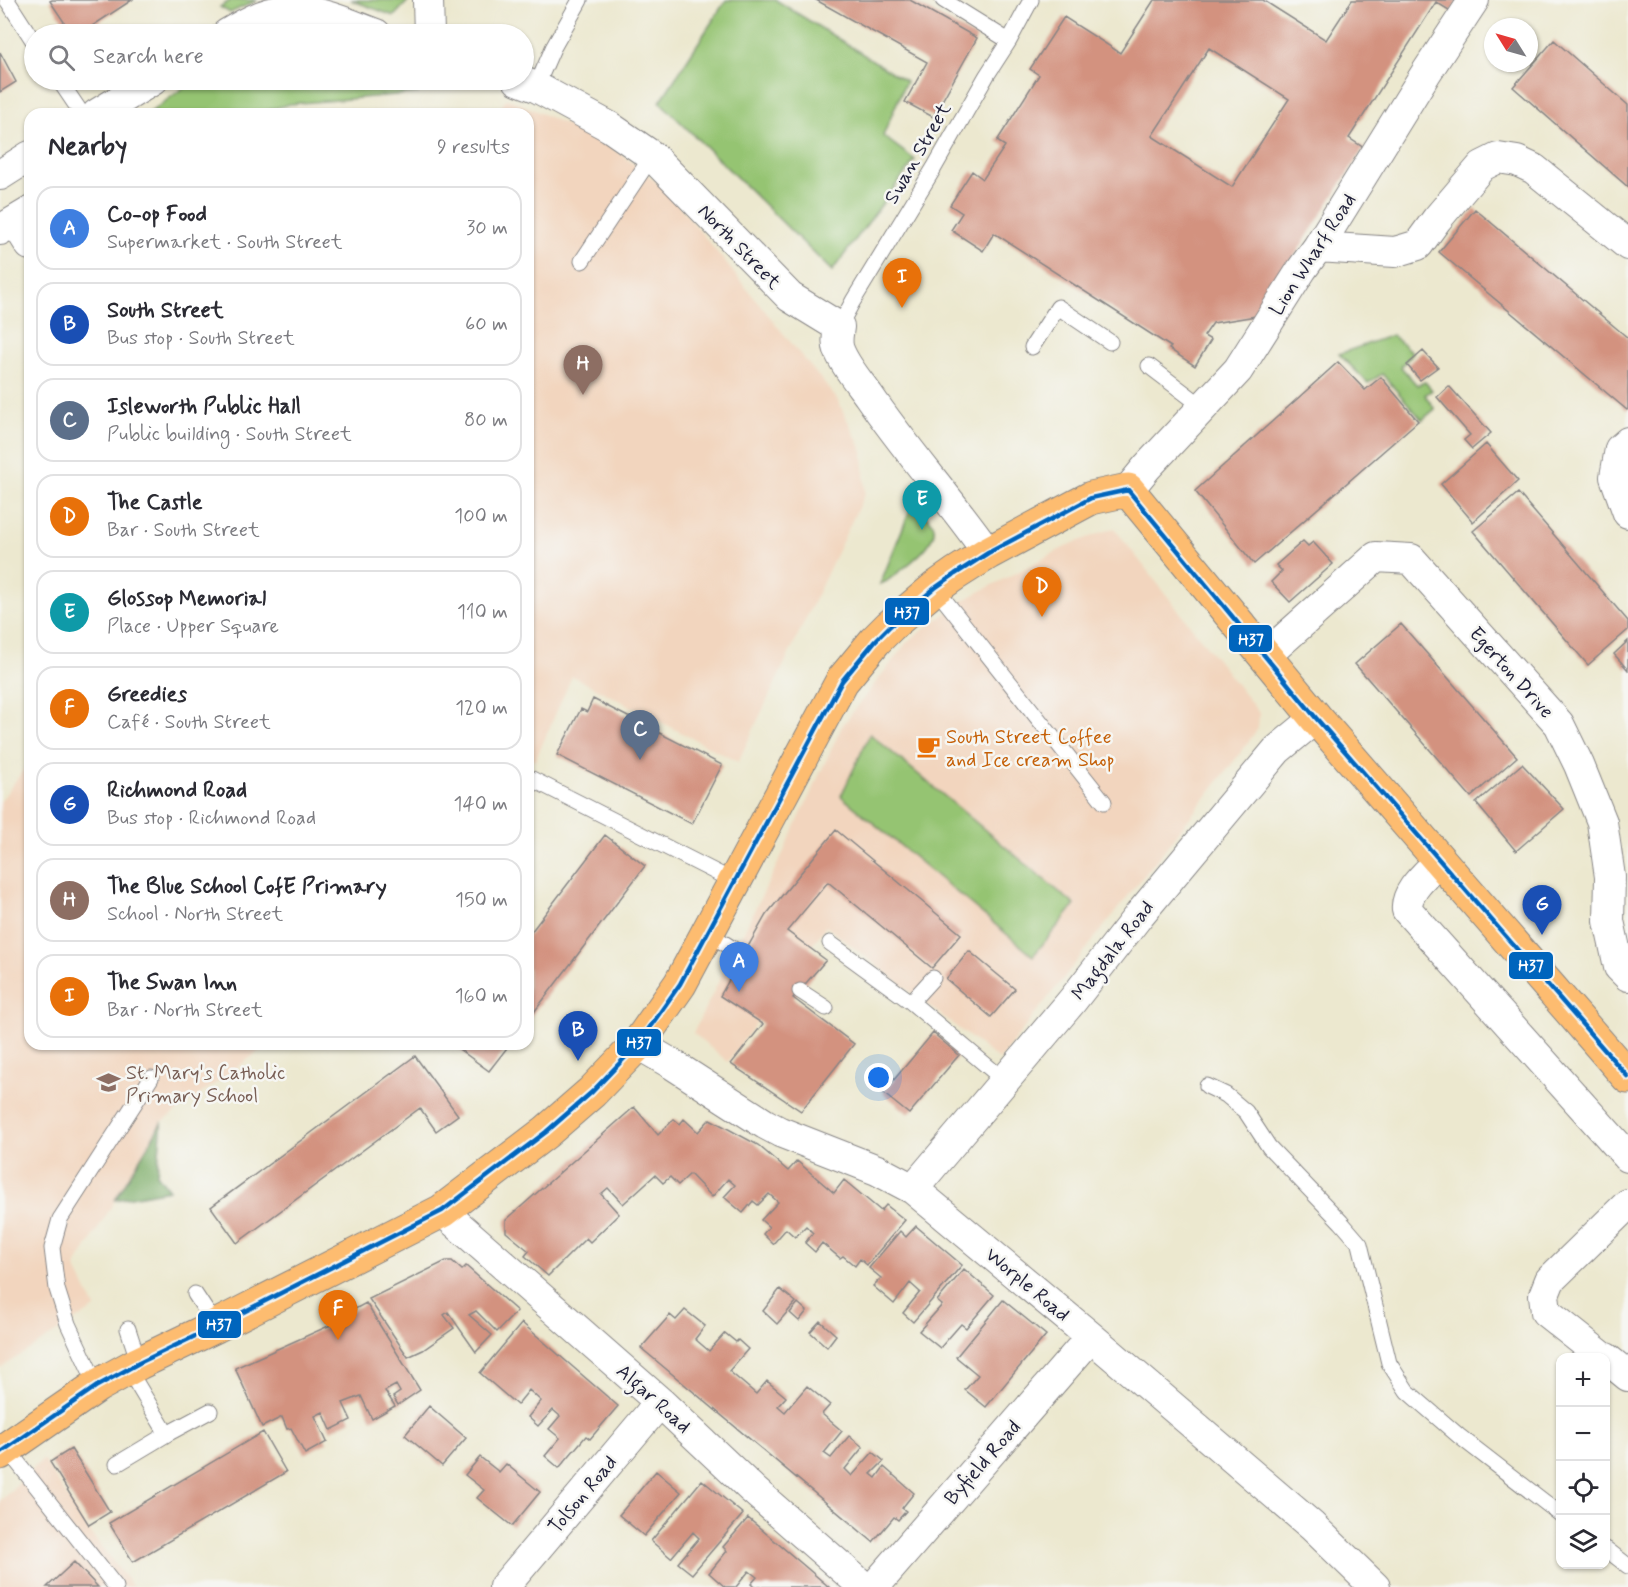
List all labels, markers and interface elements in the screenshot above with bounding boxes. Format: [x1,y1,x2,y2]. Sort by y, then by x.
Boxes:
north arrow [1484,18,1538,72]
search box [24,24,534,90]
icon: search [45,41,78,74]
text: Search here [93,43,204,71]
street label: Swan Street [878,98,958,209]
text: Nearby [48,130,127,164]
text: 9 results [437,134,510,161]
street label: Lion Wharf Road [1264,188,1363,321]
street label: North Street [691,198,787,296]
text: Co-op Food [107,201,207,229]
text: A [63,215,76,242]
text: 30 m [466,215,508,242]
text: Supermarket · South Street [107,229,343,256]
pin: I [882,258,922,308]
text: South Street [107,297,224,325]
text: B [63,311,76,338]
text: 60 m [465,311,508,338]
text: Bus stop · South Street [107,325,295,352]
pin: H [564,346,602,395]
text: Isleworth Public Hall [107,393,301,421]
text: C [62,407,77,434]
text: 80 m [464,407,508,434]
text: Public building · South Street [107,421,352,448]
pin: E [902,480,942,530]
text: The Castle [107,489,203,517]
text: D [63,503,76,530]
text: 100 m [454,503,508,530]
text: Bar · South Street [107,517,260,544]
pin: D [1022,568,1062,617]
text: Glossop Memorial [107,585,266,613]
line badge: H37 [884,597,930,626]
text: E [64,599,75,626]
text: 110 m [457,599,508,626]
text: H37 [894,603,920,624]
text: Place · Upper Square [107,613,279,640]
street label: Egerton Drive [1462,621,1559,725]
line badge: H37 [1228,624,1273,653]
text: H37 [1238,630,1264,651]
text: Greedies [107,681,187,709]
text: F [64,695,75,722]
text: 120 m [455,695,508,722]
text: Café · South Street [107,709,271,736]
pin: C [620,710,660,760]
place label: South Street Coffee and Ice cream Shop [946,724,1115,774]
cafe icon: South Street Coffee and Ice cream Shop [915,734,941,760]
text: Richmond Road [107,777,247,805]
text: G [63,791,76,818]
text: 140 m [454,791,508,818]
text: Bus stop · Richmond Road [107,805,316,832]
text: The Blue School CofE Primary [107,873,387,901]
pin: G [1522,886,1562,935]
text: H [63,887,76,914]
text: 150 m [455,887,508,914]
street label: Magdala Road [1066,895,1162,1008]
text: School · North Street [107,901,283,928]
pin: A [720,942,758,992]
line badge: H37 [1508,951,1554,980]
text: H37 [1518,956,1544,977]
text: The Swan Inn [107,969,237,997]
text: I [64,983,75,1010]
text: 160 m [455,983,508,1010]
text: Bar · North Street [107,997,263,1024]
pin: B [558,1012,598,1061]
line badge: H37 [616,1028,662,1057]
text: H37 [626,1033,652,1054]
place label: St. Mary's Catholic Primary School [126,1060,285,1110]
your location [864,1063,893,1092]
school or university icon: St. Mary's Catholic Primary School [95,1070,121,1096]
street label: Worple Road [979,1242,1075,1328]
pin: F [318,1290,358,1340]
line badge: H37 [197,1310,242,1339]
text: H37 [206,1315,232,1336]
map controls [1556,1353,1610,1569]
button: + [1556,1353,1610,1407]
street label: Algar Road [609,1358,696,1441]
button: − [1556,1407,1610,1461]
street label: Byfield Road [939,1415,1028,1511]
street label: Tolson Road [542,1450,624,1540]
button: locate [1556,1461,1610,1515]
button: layers [1556,1515,1610,1569]

